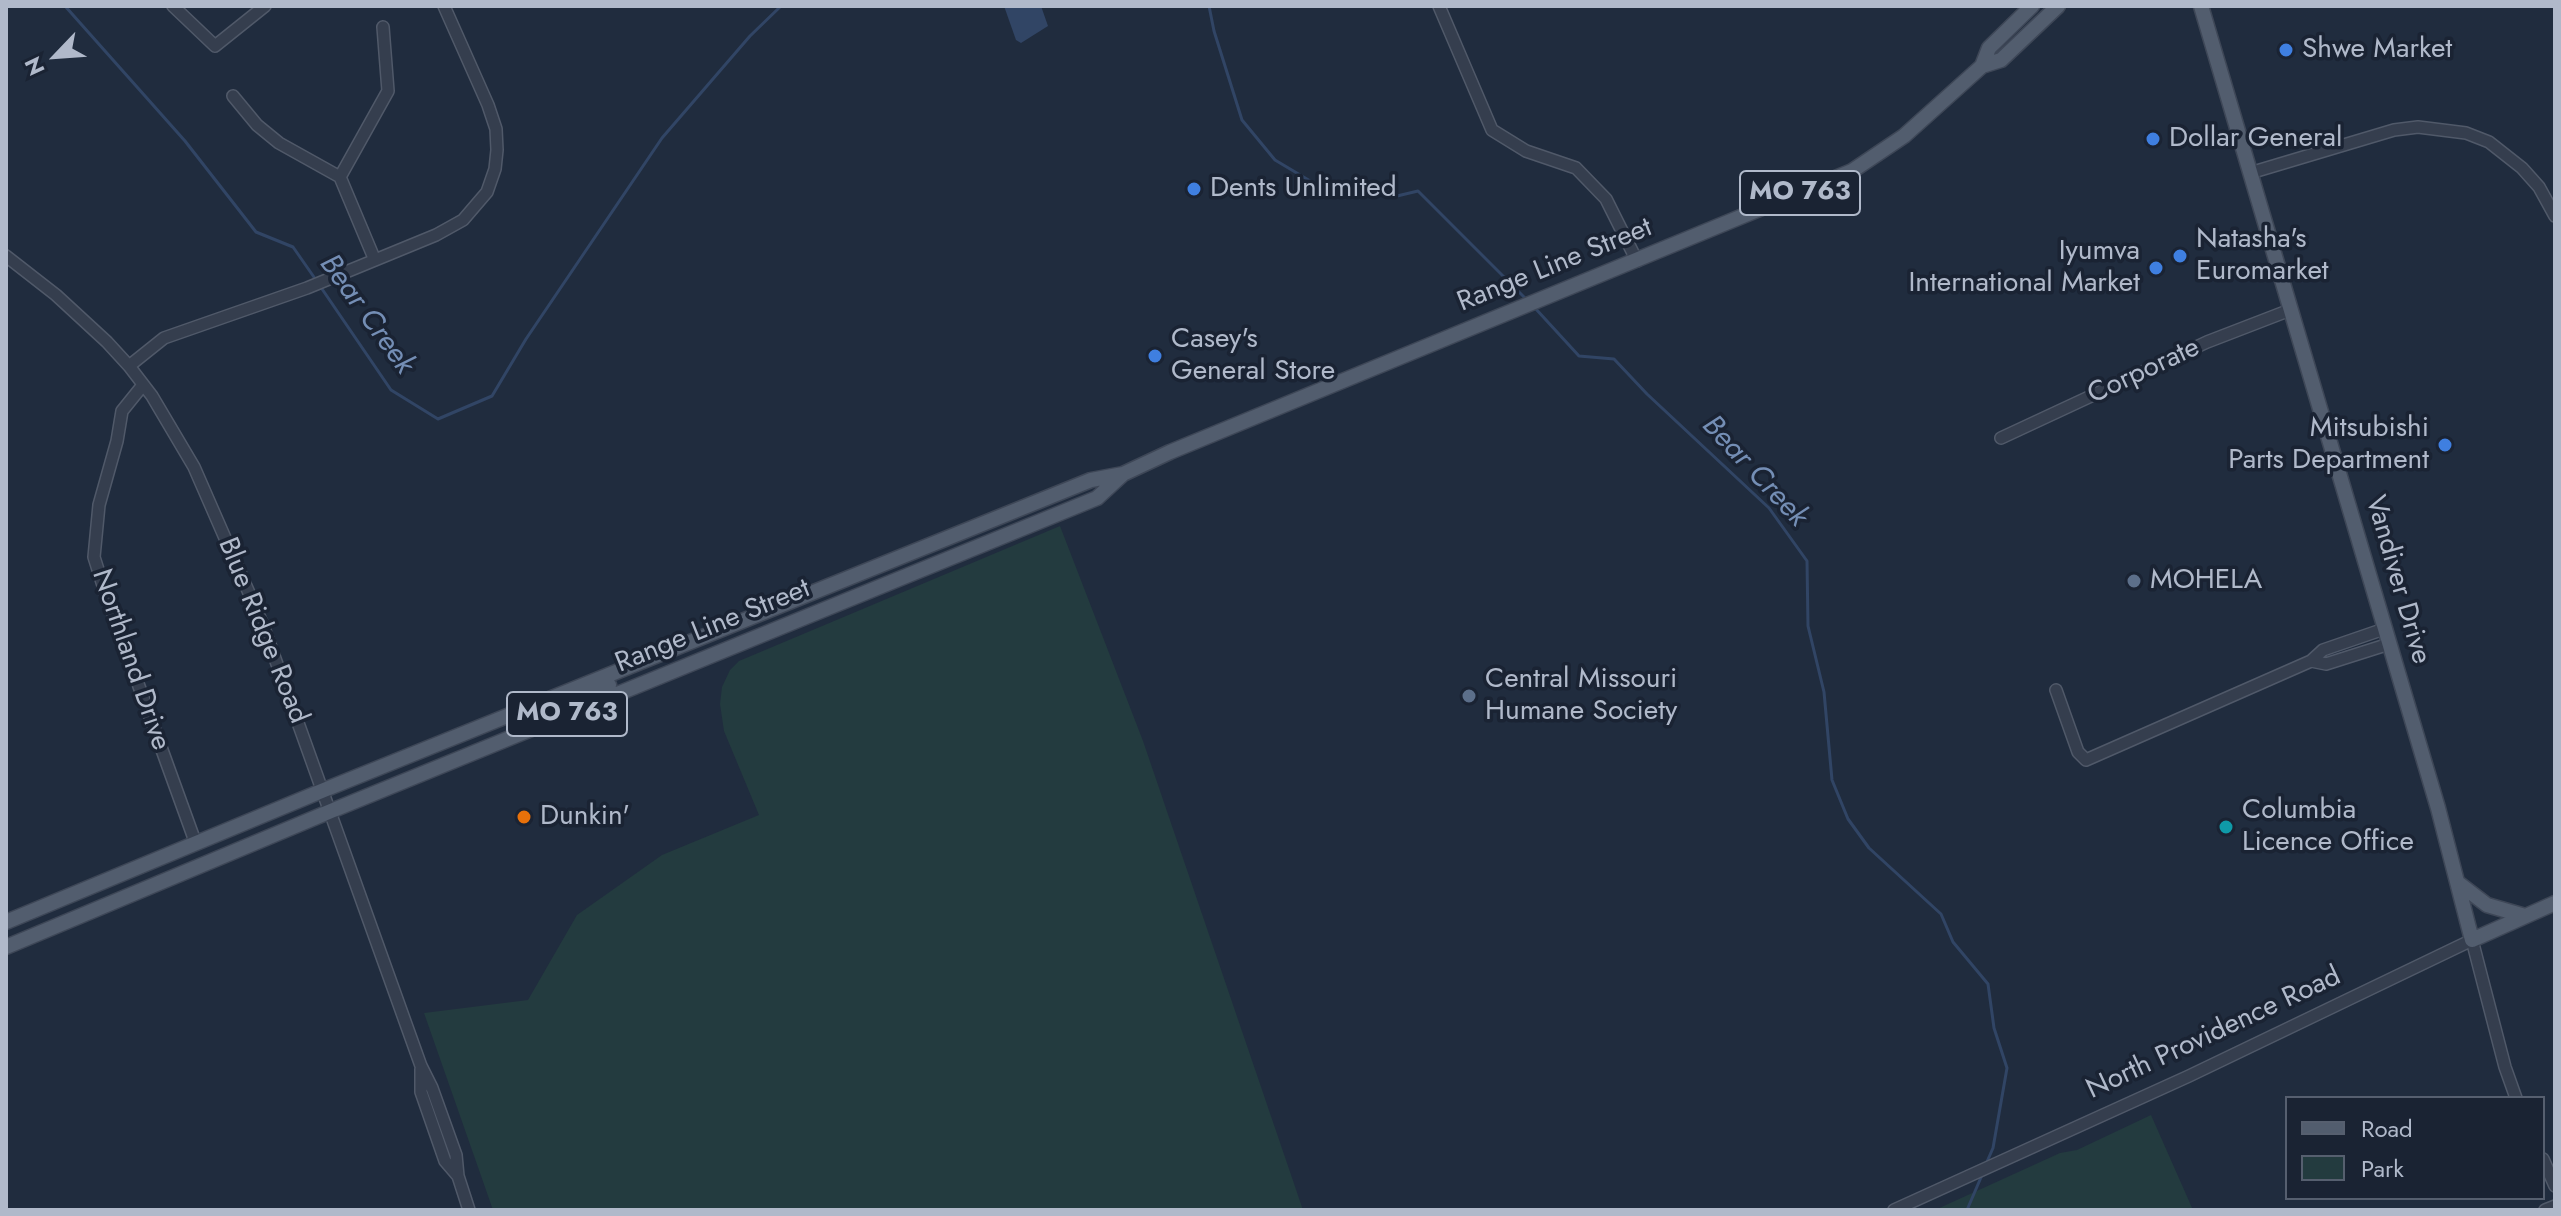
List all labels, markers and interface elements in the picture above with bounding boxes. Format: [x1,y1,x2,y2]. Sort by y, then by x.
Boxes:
north arrow [16,16,96,96]
place label: Shwe Market [2302,33,2452,67]
marker: Shwe Market [2277,41,2295,59]
text: N [16,51,52,81]
place label: Dollar General [2169,122,2342,156]
marker: Dollar General [2144,130,2162,148]
road number: MO 763 [1740,171,1860,215]
place label: Dents Unlimited [1210,172,1397,206]
marker: Dents Unlimited [1185,180,1203,198]
street label: Range Line Street [1453,212,1657,320]
place label: Natasha's Euromarket [2196,223,2329,289]
place label: Iyumva International Market [1908,235,2140,301]
marker: Natasha's Euromarket [2171,247,2189,265]
water label: Bear Creek [311,248,421,382]
marker: Iyumva International Market [2147,259,2165,277]
place label: Casey's General Store [1171,323,1335,389]
street label: Corporate [2083,332,2205,412]
marker: Casey's General Store [1146,347,1164,365]
water label: Bear Creek [1693,409,1815,535]
place label: Mitsubishi Parts Department [2228,412,2429,478]
marker: Mitsubishi Parts Department [2436,436,2454,454]
street label: Vandiver Drive [2357,492,2437,668]
street label: Blue Ridge Road [209,533,315,729]
place label: MOHELA [2150,564,2262,598]
street label: Northland Drive [83,565,177,755]
marker: MOHELA [2125,572,2143,590]
street label: Range Line Street [611,573,815,681]
place label: Central Missouri Humane Society [1485,663,1677,729]
marker: Central Missouri Humane Society [1460,687,1478,705]
road number: MO 763 [507,692,627,736]
place label: Columbia Licence Office [2242,794,2414,860]
place label: Dunkin' [540,800,630,834]
marker: Dunkin' [515,808,533,826]
marker: Columbia Licence Office [2217,818,2235,836]
street label: North Providence Road [2082,960,2346,1108]
legend [2285,1096,2545,1200]
text: Road [2361,1111,2413,1146]
text: Park [2361,1151,2404,1186]

